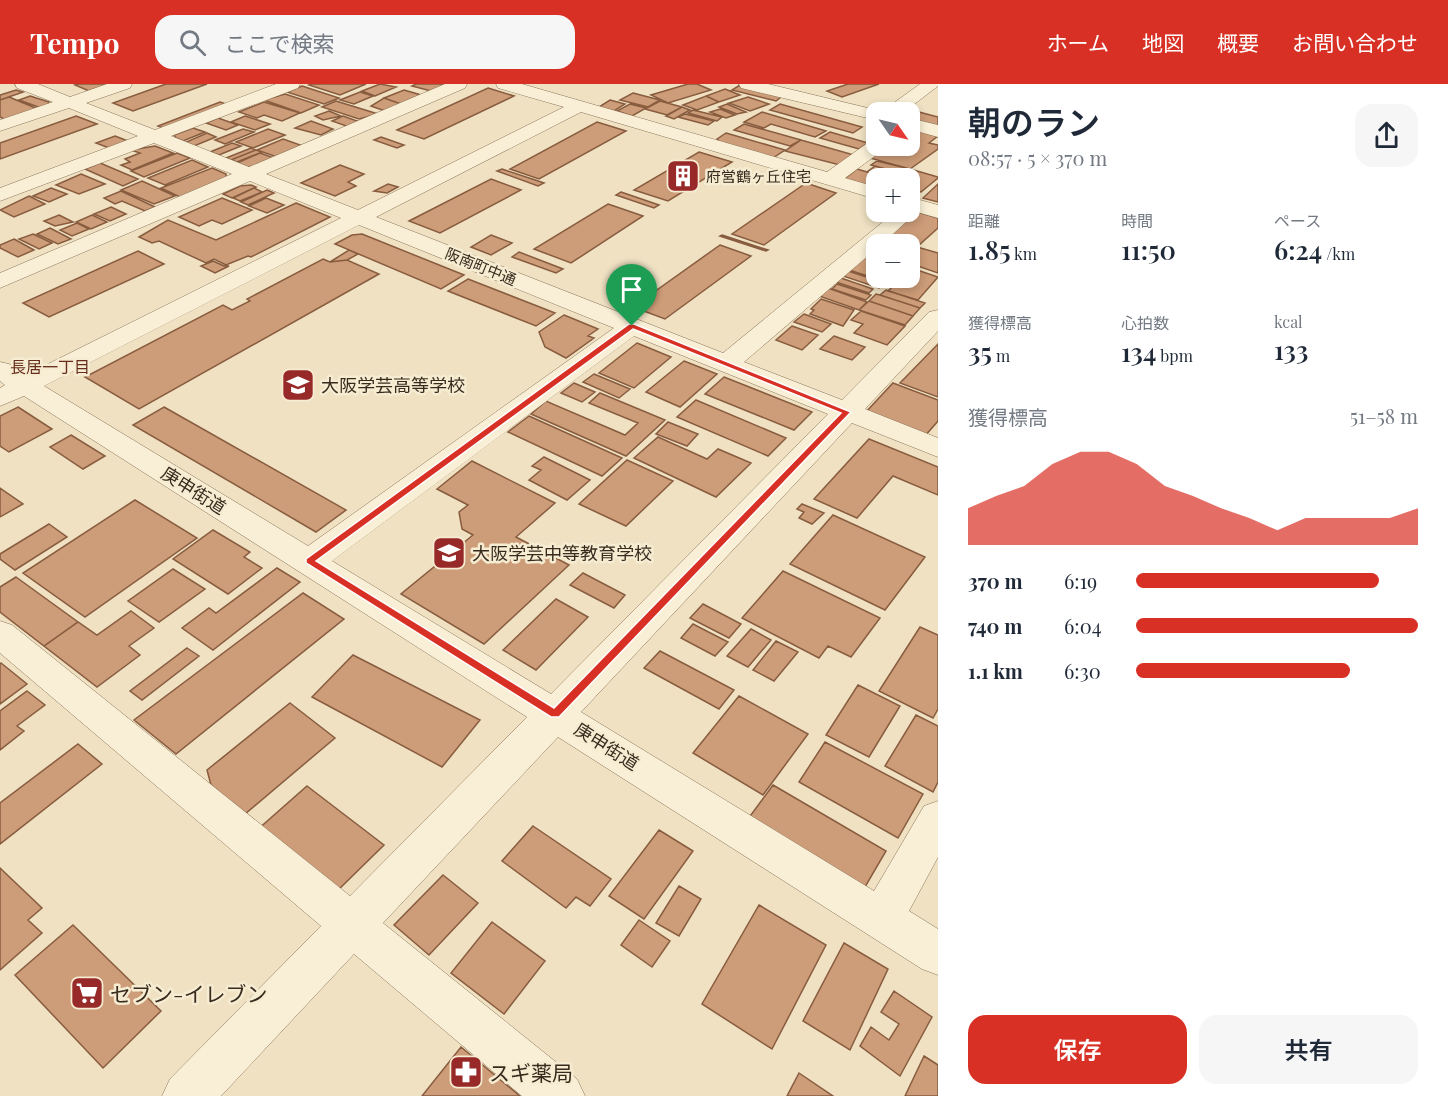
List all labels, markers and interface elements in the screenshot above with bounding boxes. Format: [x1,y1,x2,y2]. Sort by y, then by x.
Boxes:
search box [155,15,575,69]
text: Tempo [30,24,119,61]
icon: search [176,26,209,59]
text: ここで検索 [224,28,334,58]
text: ホーム [1047,28,1109,56]
text: 地図 [1142,28,1184,56]
text: 概要 [1217,28,1259,56]
text: お問い合わせ [1292,28,1418,56]
text: 朝のラン [968,99,1100,143]
north arrow [866,102,920,156]
map controls [866,102,920,288]
button: share [1355,104,1418,167]
text: 08:57 · 5 × 370 m [968,144,1107,171]
building icon: 府営鶴ヶ丘住宅 [665,158,701,194]
place label: 府営鶴ヶ丘住宅 [706,166,811,186]
button: + [866,168,920,222]
text: 距離 [968,210,1000,231]
text: 時間 [1121,210,1153,231]
text: ペース [1274,210,1321,231]
text: 1.85 [968,232,1011,267]
text: 11:50 [1121,232,1176,267]
text: 6:24 [1274,232,1322,267]
button: − [866,234,920,288]
street label: 阪南町中通 [442,243,520,289]
text: km [1011,243,1037,264]
text: /km [1322,243,1355,264]
pin [606,264,657,326]
icon: arrive [615,273,648,306]
text: kcal [1274,311,1303,332]
text: 獲得標高 [968,312,1032,333]
text: 心拍数 [1121,312,1169,333]
text: 133 [1274,332,1308,367]
text: 35 [968,334,992,369]
text: 134 [1121,334,1156,369]
text: m [992,345,1010,366]
text: bpm [1156,345,1193,366]
district label: 長居一丁目 [10,356,90,377]
school or university icon: 大阪学芸高等学校 [280,367,316,403]
place label: 大阪学芸高等学校 [321,373,465,397]
text: 51–58 m [1350,402,1418,429]
text: 獲得標高 [968,403,1048,430]
street label: 庚申街道 [157,461,231,519]
school or university icon: 大阪学芸中等教育学校 [431,535,467,571]
place label: 大阪学芸中等教育学校 [472,541,652,565]
text: 370 m [968,567,1023,594]
text: 6:19 [1064,567,1097,594]
text: 740 m [968,612,1022,639]
text: 6:04 [1064,612,1102,639]
text: 1.1 km [968,657,1023,684]
text: 6:30 [1064,657,1101,684]
street label: 庚申街道 [570,717,644,775]
supermarket icon: セブン-イレブン [69,975,105,1011]
place label: セブン-イレブン [110,979,267,1007]
button: 保存 [968,1015,1187,1084]
button: 共有 [1199,1015,1418,1084]
pharmacy icon: スギ薬局 [448,1054,484,1090]
place label: スギ薬局 [489,1058,573,1086]

